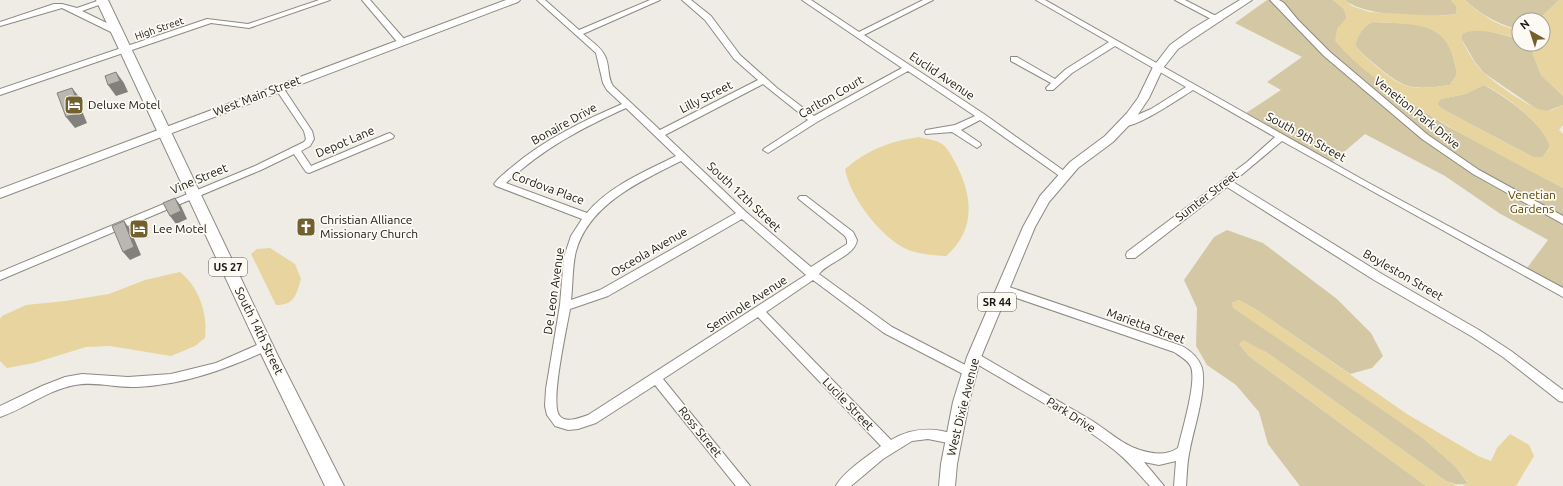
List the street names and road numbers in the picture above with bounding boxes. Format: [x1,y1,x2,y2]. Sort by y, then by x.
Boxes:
street label: High Street [133,15,185,42]
street label: Euclid Avenue [907,49,977,102]
street label: West Main Street [211,73,303,118]
street label: Carlton Court [796,73,866,120]
street label: Venetion Park Drive [1372,74,1463,151]
street label: Lilly Street [677,78,735,115]
street label: Bonaire Drive [529,100,599,147]
street label: South 9th Street [1264,109,1349,164]
street label: Depot Lane [314,123,376,160]
street label: South 12th Street [705,159,784,234]
street label: Vine Street [168,161,230,196]
street label: Sumter Street [1173,167,1241,224]
street label: Cordova Place [510,168,586,207]
street label: Osceola Avenue [608,224,689,279]
street label: Boyleston Street [1361,246,1446,303]
street label: De Leon Avenue [541,247,566,335]
road number: US 27 [209,258,247,276]
street label: Seminole Avenue [704,273,789,334]
street label: South 14th Street [233,285,286,377]
road number: SR 44 [978,293,1016,311]
street label: Marietta Street [1105,305,1187,346]
street label: West Dixie Avenue [944,357,981,457]
street label: Lucile Street [820,375,877,433]
street label: Park Drive [1045,394,1098,435]
street label: Ross Street [676,404,725,460]

